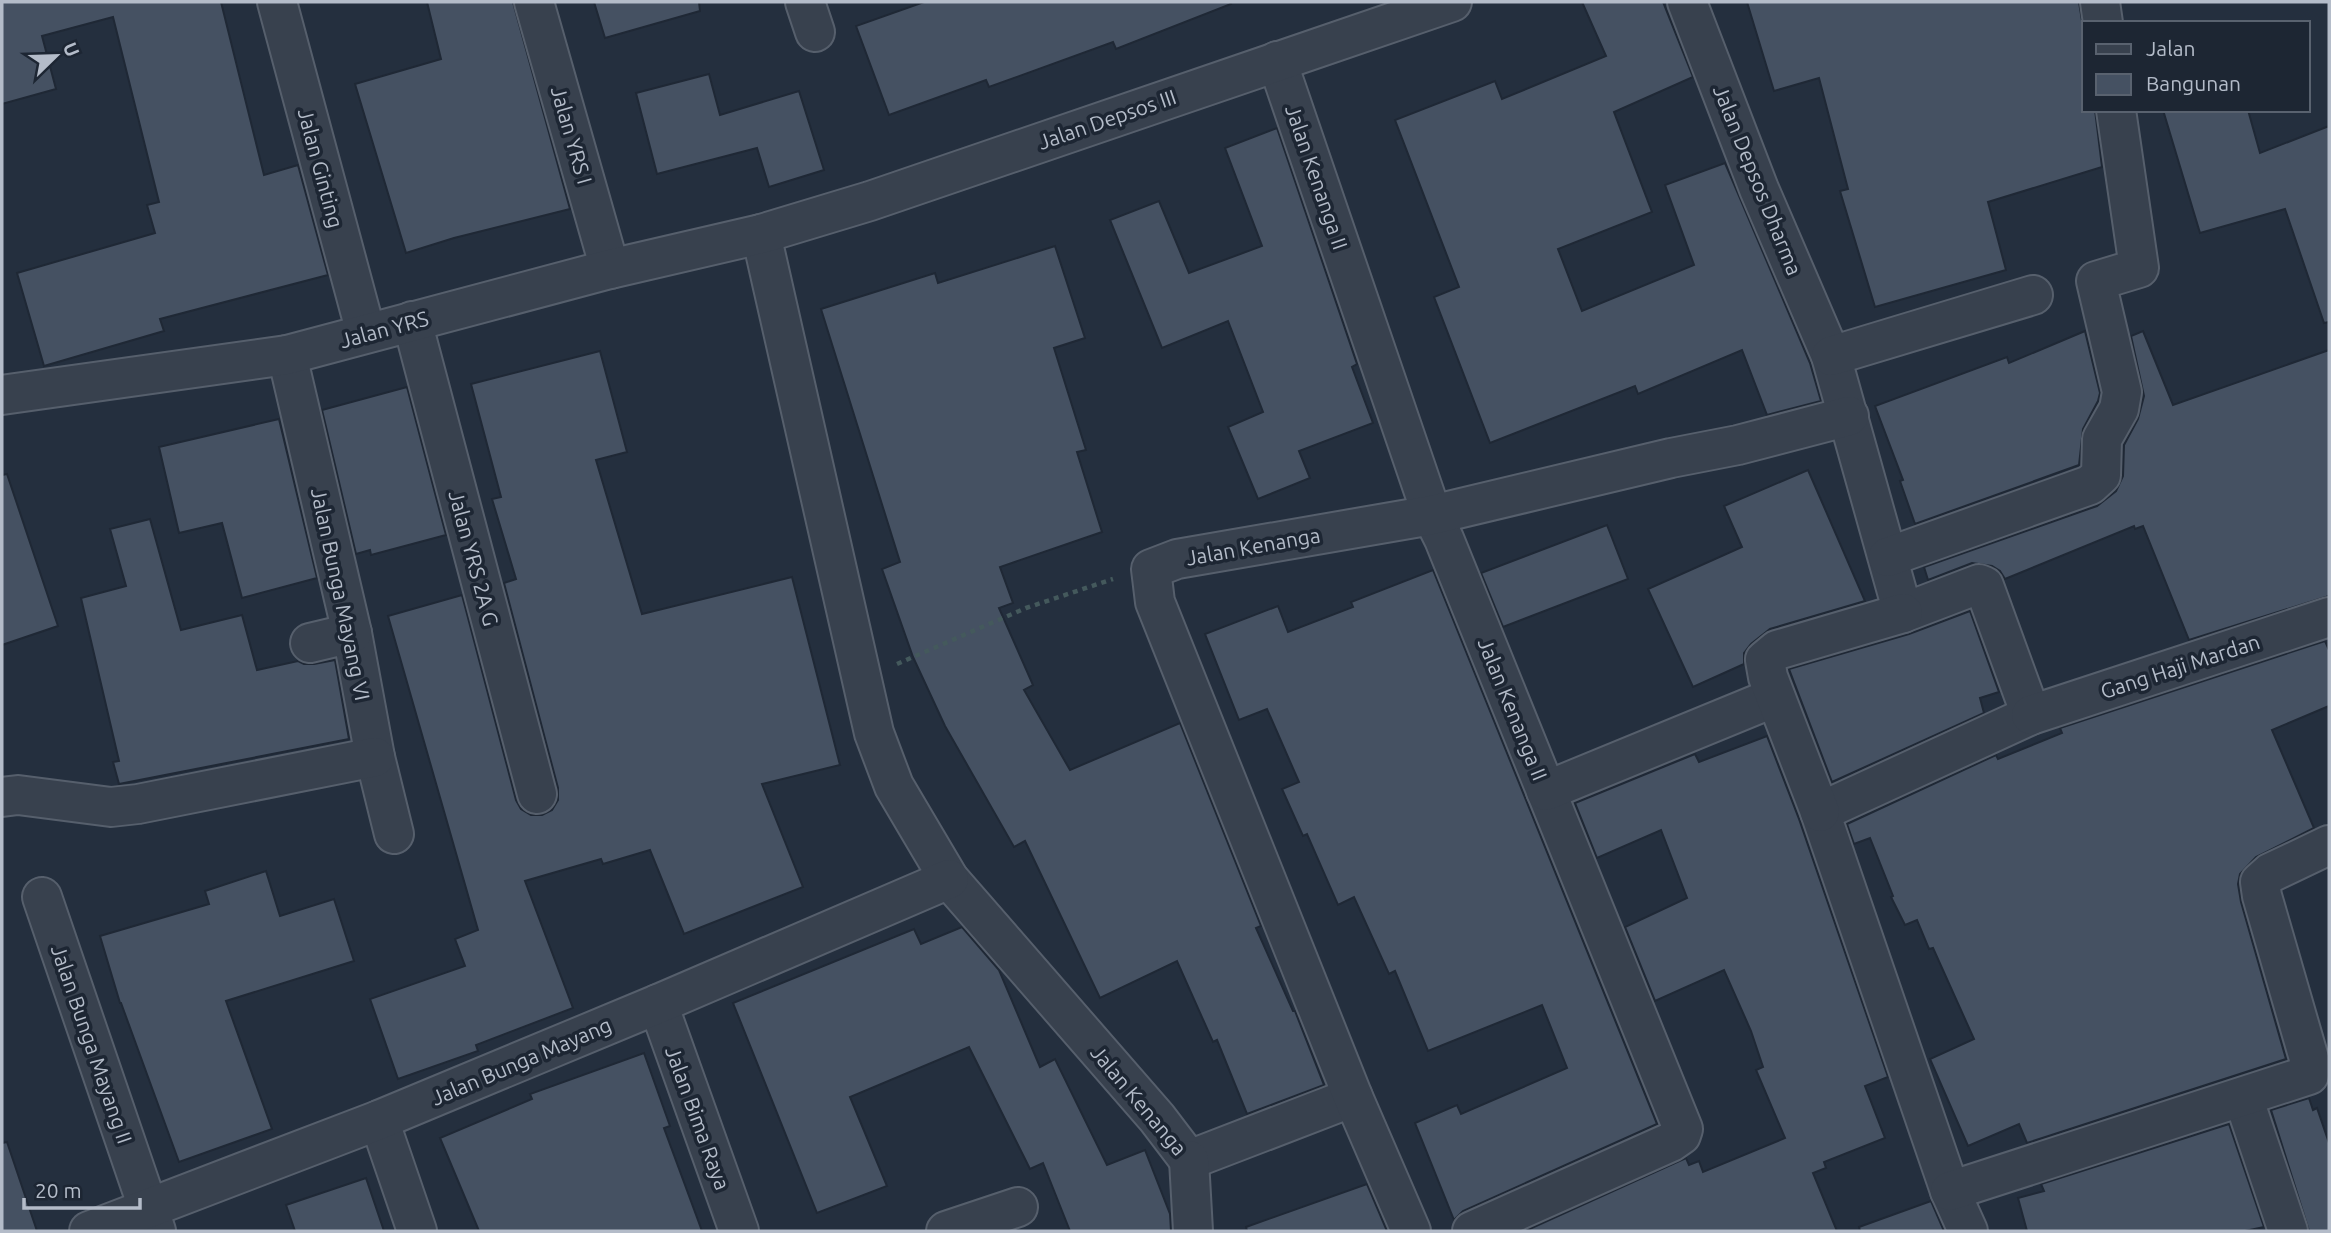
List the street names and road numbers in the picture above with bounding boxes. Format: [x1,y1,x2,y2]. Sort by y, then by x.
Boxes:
street label: Jalan Depsos Dharma [1709,81,1807,279]
street label: Jalan YRS I [547,83,597,187]
street label: Jalan Depsos III [1035,84,1179,154]
street label: Jalan Kenanga II [1281,101,1353,253]
street label: Jalan Ginting [294,106,348,230]
street label: Jalan YRS [337,306,431,352]
street label: Jalan Bunga Mayang VI [307,485,375,703]
street label: Jalan YRS 2A G [444,487,504,629]
street label: Jalan Kenanga [1184,522,1322,570]
street label: Gang Haji Mardan [2097,629,2263,703]
street label: Jalan Kenanga II [1473,634,1553,784]
street label: Jalan Bunga Mayang II [47,941,137,1147]
street label: Jalan Bunga Mayang [427,1012,615,1110]
street label: Jalan Kenanga [1086,1040,1192,1160]
street label: Jalan Bima Raya [661,1043,735,1193]

